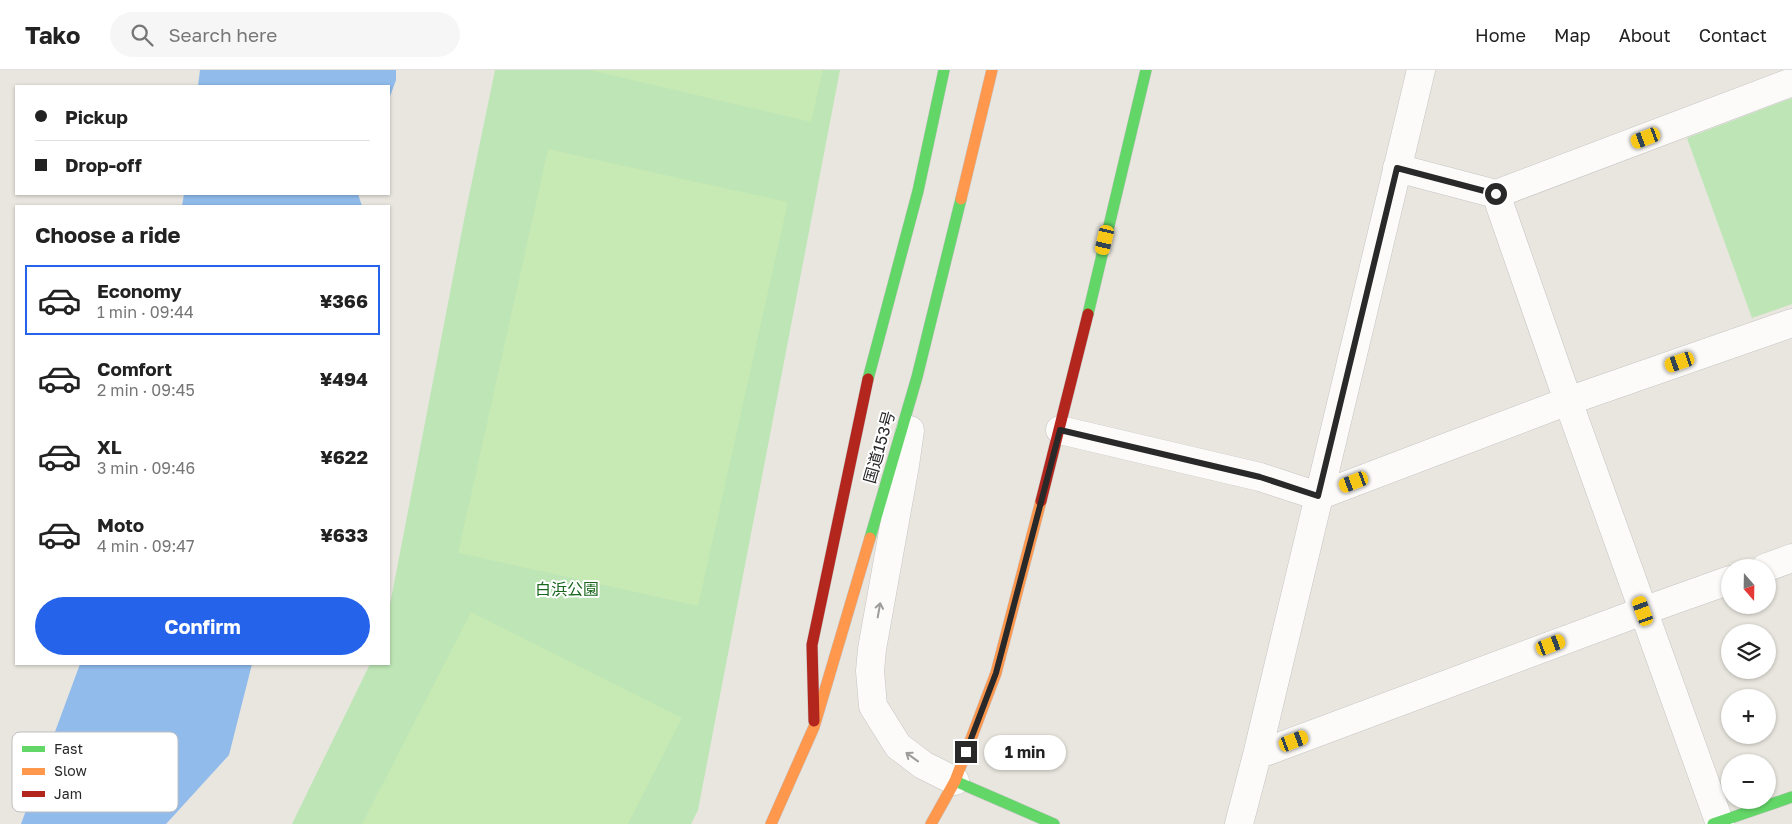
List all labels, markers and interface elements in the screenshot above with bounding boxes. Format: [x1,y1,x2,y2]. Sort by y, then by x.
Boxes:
search box [110,12,460,57]
text: Tako [25,20,80,49]
icon: search [128,21,156,49]
text: Search here [168,23,277,46]
text: Home [1475,24,1526,46]
text: Map [1554,24,1591,46]
text: About [1619,24,1671,46]
text: Contact [1699,24,1767,46]
text: Pickup [65,105,128,128]
car [1629,126,1662,150]
text: Drop-off [65,153,142,176]
route start [1485,183,1507,205]
text: Choose a ride [35,221,181,248]
car [1094,224,1115,256]
icon: car [37,278,82,323]
text: Economy [97,279,182,302]
text: ¥366 [320,289,368,312]
text: 1 min · 09:44 [97,302,194,322]
car [1663,350,1696,374]
icon: car [37,356,82,401]
text: Comfort [97,357,172,380]
text: ¥494 [320,367,368,390]
text: 2 min · 09:45 [97,380,195,400]
street label: 国道153号 [859,408,899,486]
icon: car [37,434,82,479]
text: XL [97,435,122,458]
text: ¥622 [320,445,368,468]
text: 3 min · 09:46 [97,458,195,478]
car [1337,470,1370,494]
icon: car [37,512,82,557]
text: Moto [97,513,144,536]
text: ¥633 [320,523,368,546]
text: 4 min · 09:47 [97,536,195,556]
north arrow [1721,559,1776,614]
map controls [1721,559,1776,809]
park label: 白浜公園 [535,579,599,599]
car [1630,594,1655,628]
button: Confirm [35,597,370,655]
one-way arrow [875,602,884,618]
button: layers [1721,624,1776,679]
car [1534,633,1567,657]
button: + [1721,689,1776,744]
car [1277,729,1310,753]
legend [12,732,178,812]
callout: 1 min [984,734,1066,770]
text: Fast [54,740,83,757]
route end [955,741,977,763]
text: 1 min [1005,742,1045,762]
one-way arrow [905,752,919,762]
button: − [1721,754,1776,809]
text: Slow [54,762,87,779]
text: Jam [54,785,82,802]

